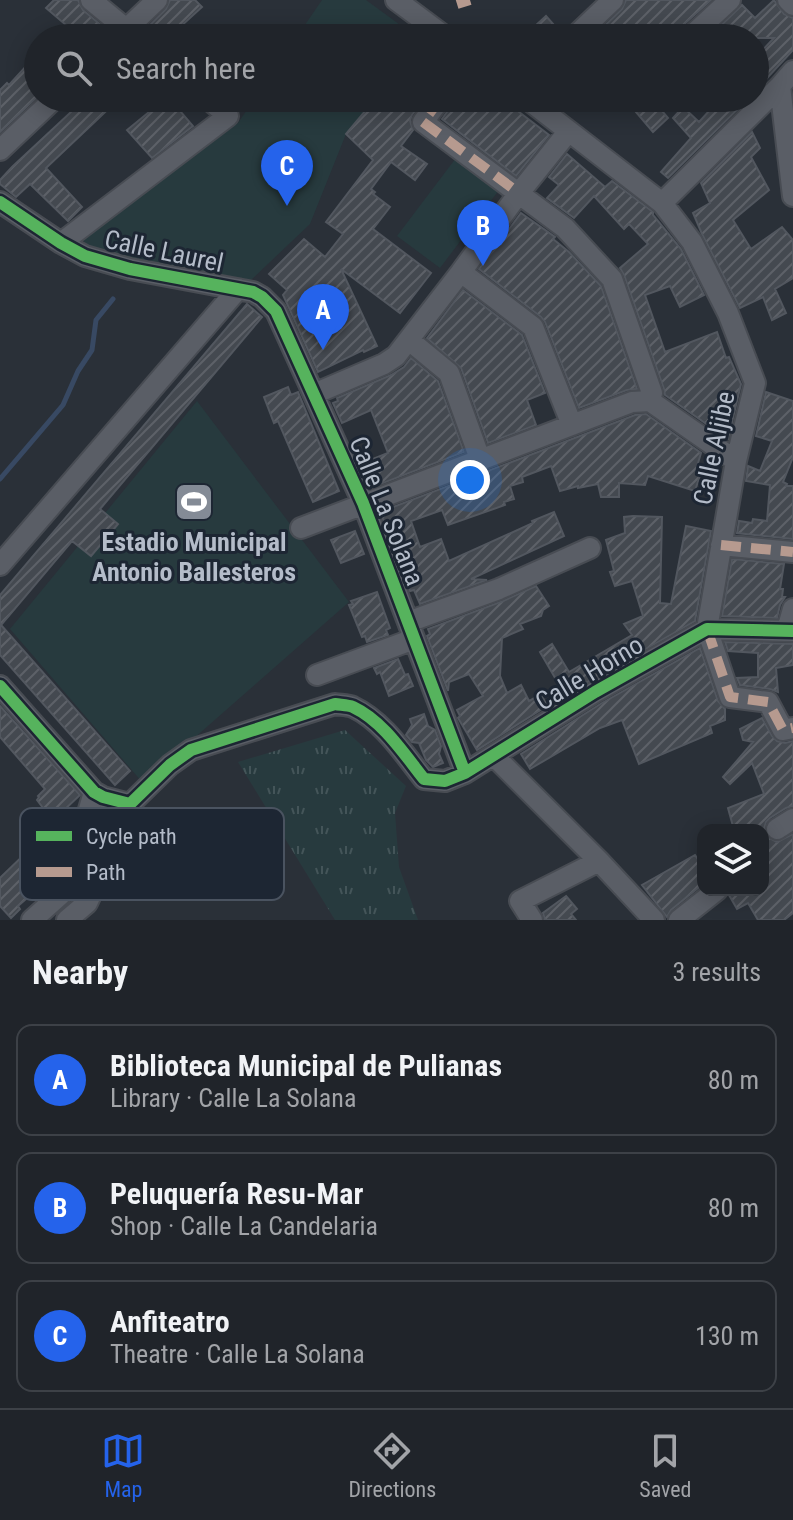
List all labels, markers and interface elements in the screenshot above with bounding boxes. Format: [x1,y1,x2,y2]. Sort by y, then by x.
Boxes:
search box [24,24,769,112]
icon: search [52,46,96,90]
text: Search here [116,51,256,86]
pin: C [261,140,313,206]
pin: B [457,200,509,266]
street label: Calle Laurel [102,224,226,278]
pin: A [297,284,349,350]
street label: Calle Aljibe [687,389,741,507]
street label: Calle La Solana [343,432,431,590]
your location [450,460,490,500]
sports icon: Estadio Municipal Antonio Ballesteros [173,481,215,523]
place label: Estadio Municipal Antonio Ballesteros [92,527,296,587]
street label: Calle Horno [530,629,648,717]
legend [20,808,284,900]
text: Cycle path [86,824,177,849]
map controls [697,824,769,896]
button: layers [697,824,769,896]
text: Path [86,860,126,885]
text: Nearby [32,952,128,992]
text: 3 results [672,957,761,987]
text: Biblioteca Municipal de Pulianas [110,1048,502,1083]
text: A [52,1065,68,1095]
text: 80 m [708,1065,759,1095]
text: Library · Calle La Solana [110,1083,356,1113]
text: Peluquería Resu-Mar [110,1176,363,1211]
text: B [53,1193,67,1223]
text: 80 m [708,1193,759,1223]
text: Shop · Calle La Candelaria [110,1211,378,1241]
text: Anfiteatro [110,1304,230,1339]
text: C [53,1321,67,1351]
text: 130 m [695,1321,759,1351]
text: Theatre · Calle La Solana [110,1339,365,1369]
tab: Map [101,1429,145,1502]
tab: Directions [348,1429,436,1502]
tab: Saved [639,1429,692,1502]

